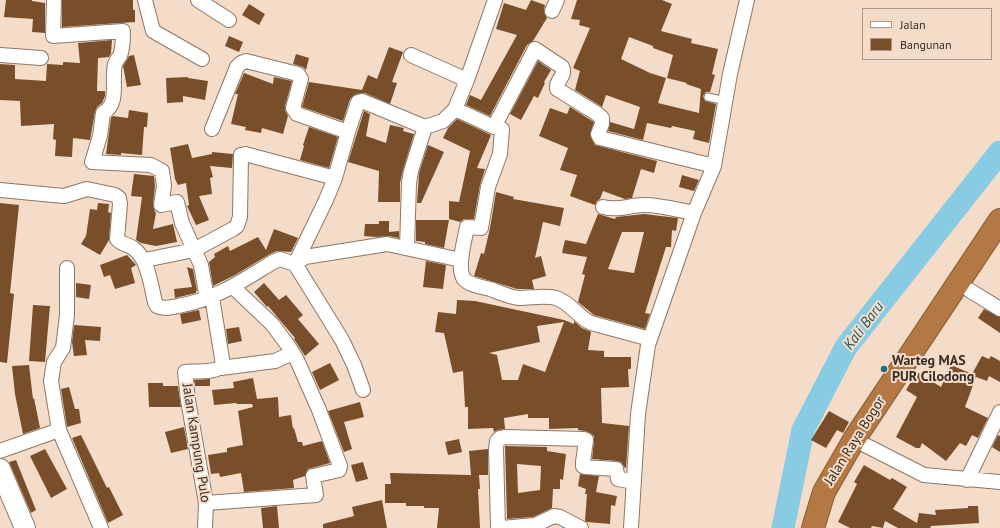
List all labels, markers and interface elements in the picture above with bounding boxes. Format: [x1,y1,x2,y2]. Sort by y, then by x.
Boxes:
legend [862,8,992,60]
text: Jalan [900,17,925,32]
text: Bangunan [900,37,952,52]
water label: Kali Baru [840,298,888,354]
place label: Warteg MAS PUR Cilodong [892,353,974,386]
marker: Warteg MAS PUR Cilodong [879,364,889,374]
street label: Jalan Kampung Pulo [178,382,214,504]
street label: Jalan Raya Bogor [821,394,889,488]

